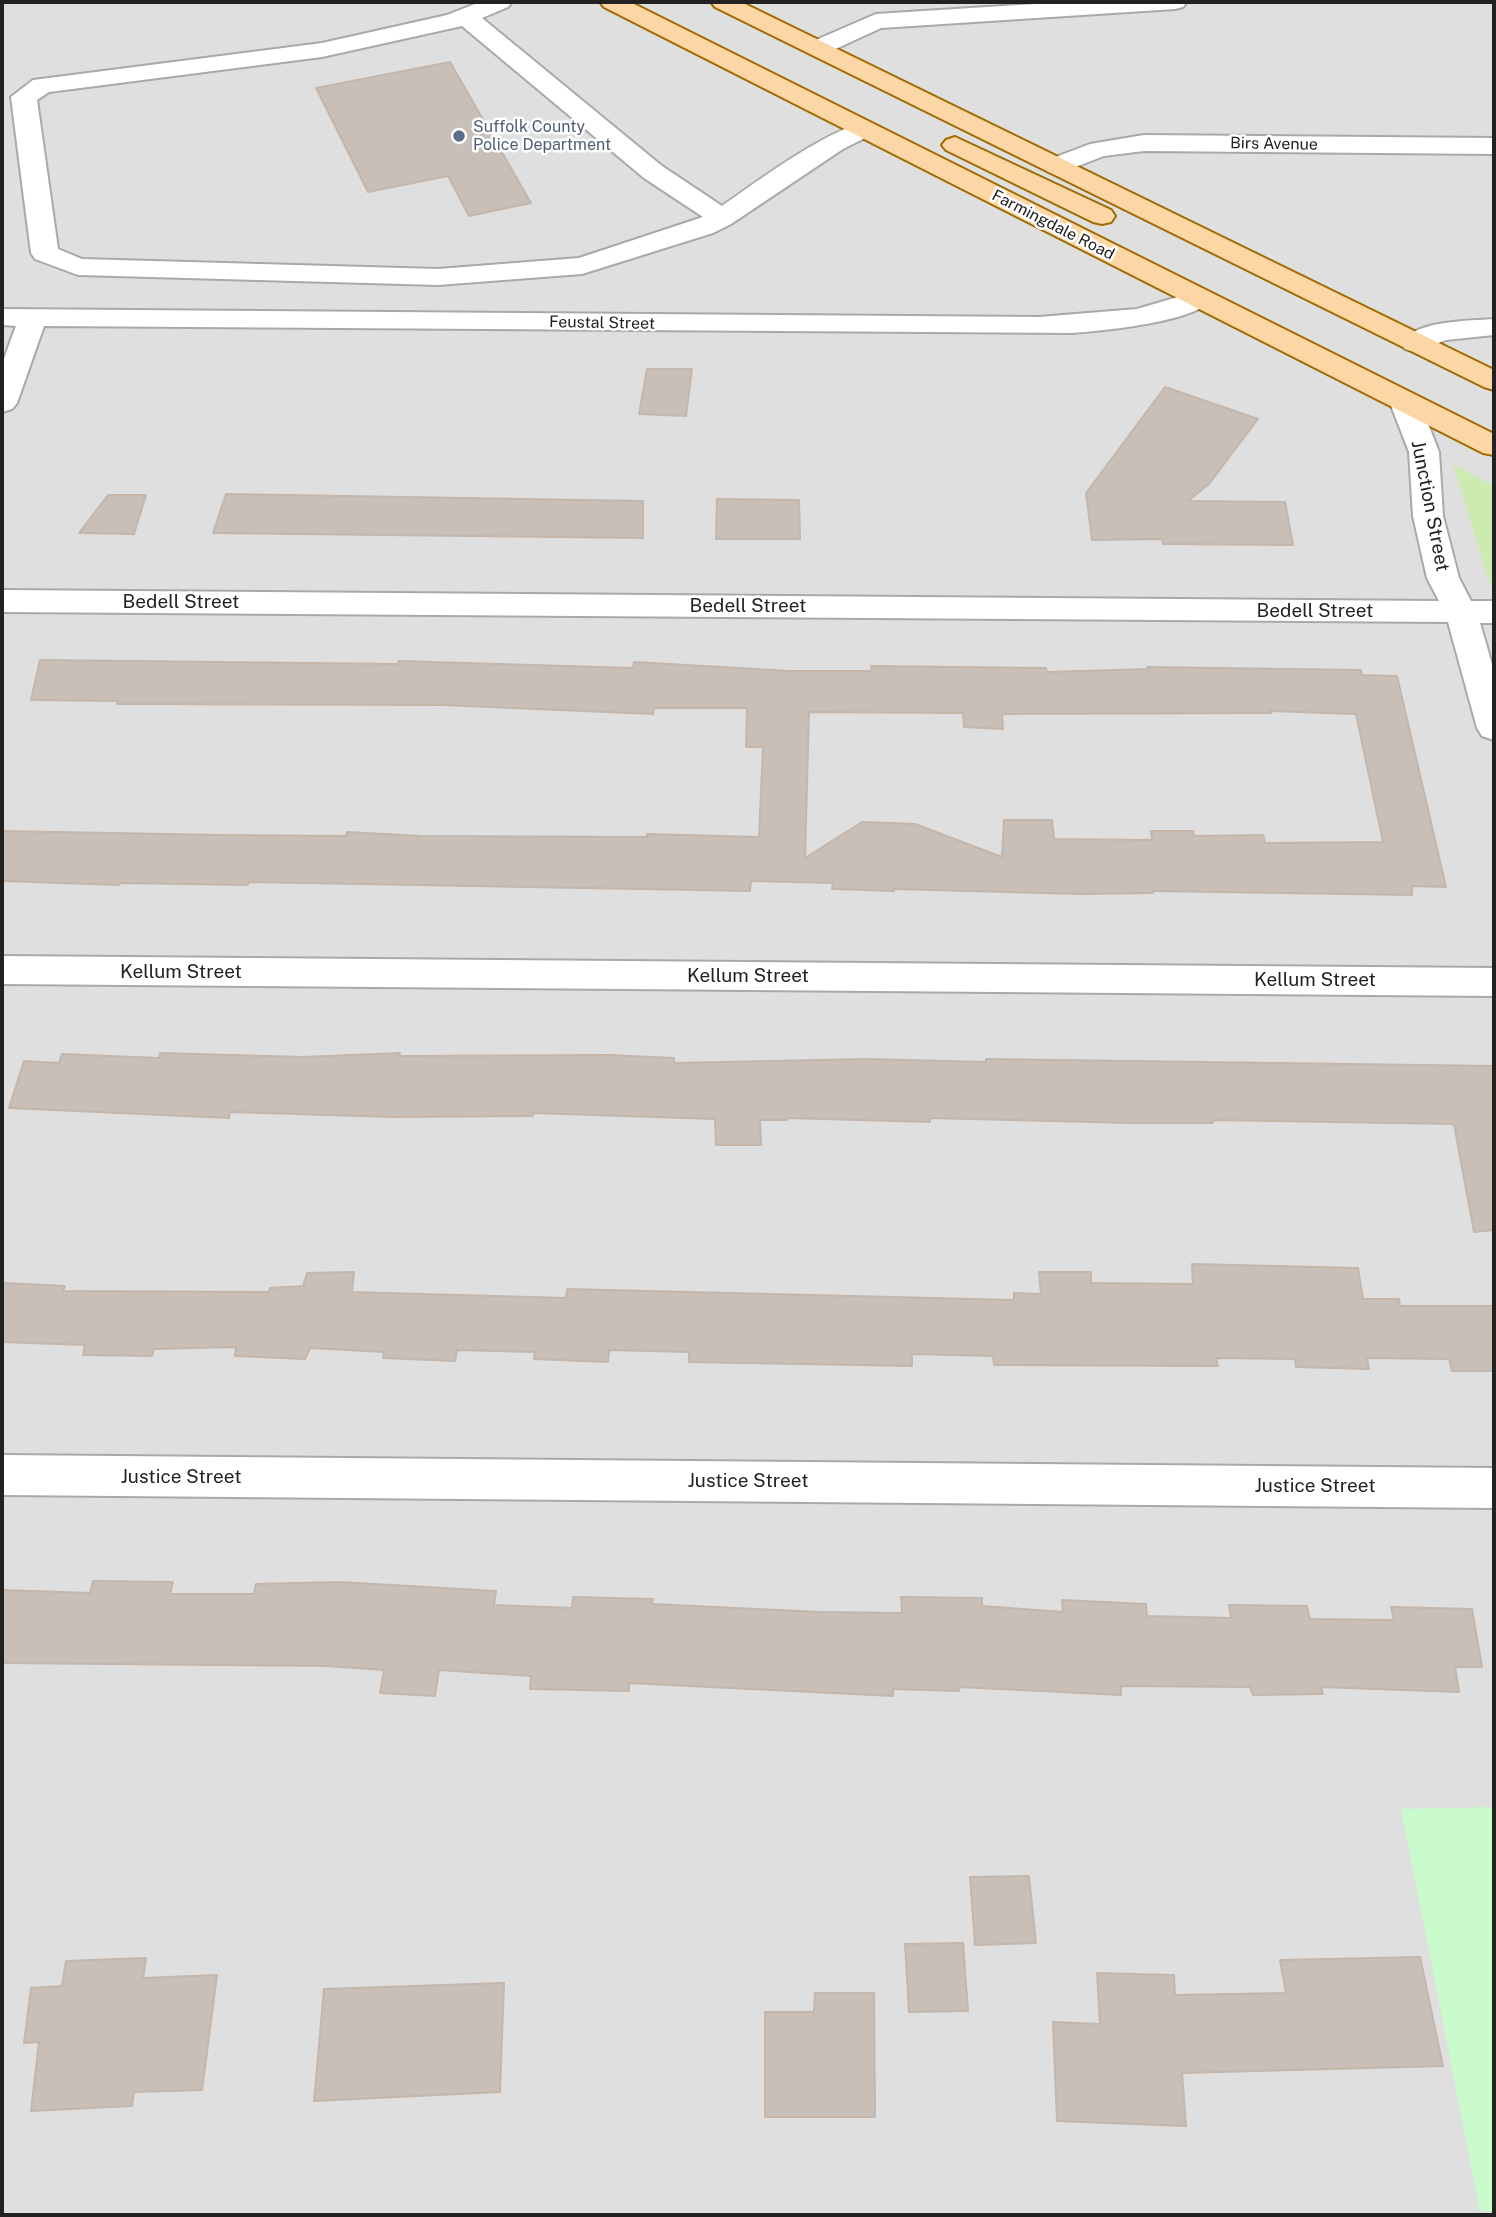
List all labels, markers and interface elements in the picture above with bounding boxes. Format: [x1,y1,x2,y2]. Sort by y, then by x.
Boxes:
place label: Suffolk County Police Department [473,117,611,155]
marker: Suffolk County Police Department [451,128,467,144]
street label: Birs Avenue [1230,134,1318,154]
street label: Farmingdale Road [989,186,1117,264]
street label: Feustal Street [549,312,655,334]
street label: Junction Street [1406,438,1454,574]
street label: Bedell Street [122,591,240,613]
street label: Bedell Street [689,595,807,617]
street label: Bedell Street [1256,600,1374,622]
street label: Kellum Street [120,961,242,983]
street label: Kellum Street [687,965,809,987]
street label: Kellum Street [1254,969,1376,991]
street label: Justice Street [120,1466,242,1488]
street label: Justice Street [687,1470,809,1492]
street label: Justice Street [1254,1475,1376,1497]

